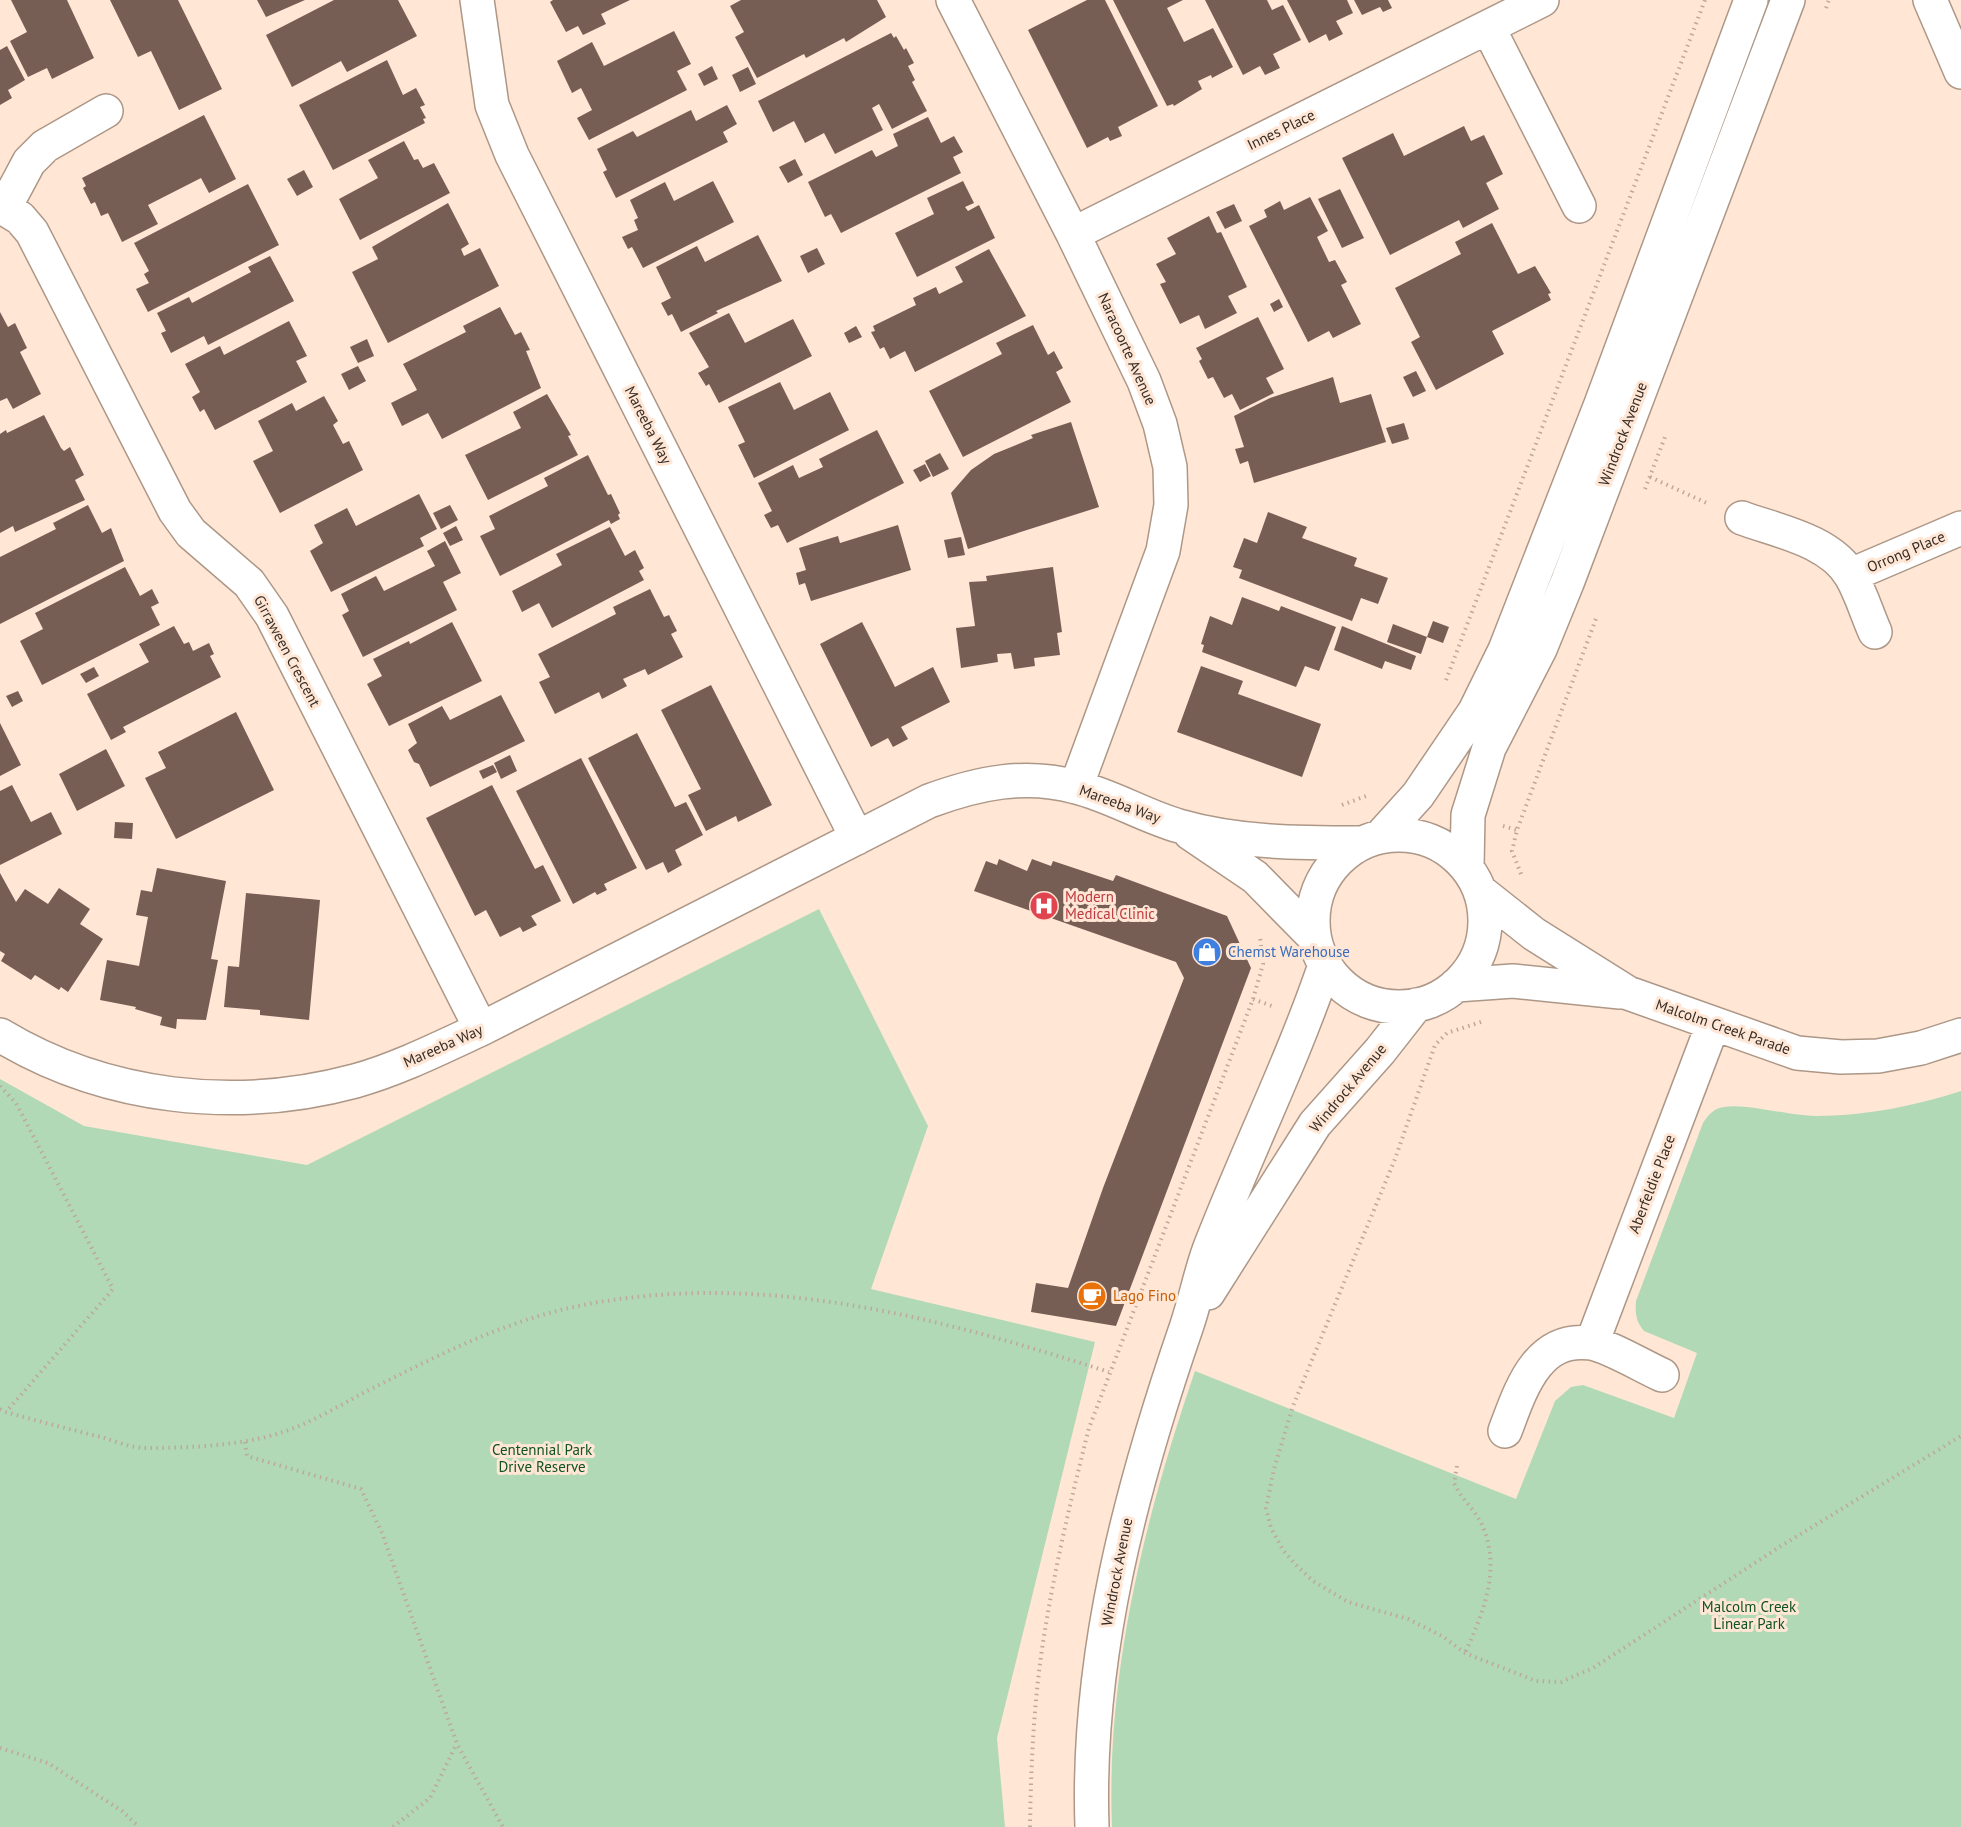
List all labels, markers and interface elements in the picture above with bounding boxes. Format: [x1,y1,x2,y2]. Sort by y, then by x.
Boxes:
street label: Innes Place [1244,105,1318,154]
street label: Naracoorte Avenue [1094,290,1161,408]
street label: Windrock Avenue [1594,379,1651,488]
street label: Mareeba Way [621,383,676,467]
street label: Orrong Place [1864,527,1948,577]
street label: Girraween Crescent [250,592,325,710]
street label: Mareeba Way [1077,780,1163,827]
place label: Modern Medical Clinic [1065,887,1155,923]
hospital icon: Modern Medical Clinic [1028,890,1060,922]
shop icon: Chemst Warehouse [1191,936,1223,968]
place label: Chemst Warehouse [1228,942,1350,961]
street label: Malcolm Creek Parade [1653,995,1793,1059]
street label: Mareeba Way [400,1020,485,1072]
street label: Windrock Avenue [1305,1040,1390,1136]
street label: Aberfeldie Place [1624,1132,1679,1236]
cafe icon: Lago Fino [1076,1280,1108,1312]
place label: Lago Fino [1113,1286,1176,1305]
park label: Centennial Park Drive Reserve [492,1440,593,1476]
street label: Windrock Avenue [1097,1516,1136,1628]
park label: Malcolm Creek Linear Park [1702,1597,1797,1633]

